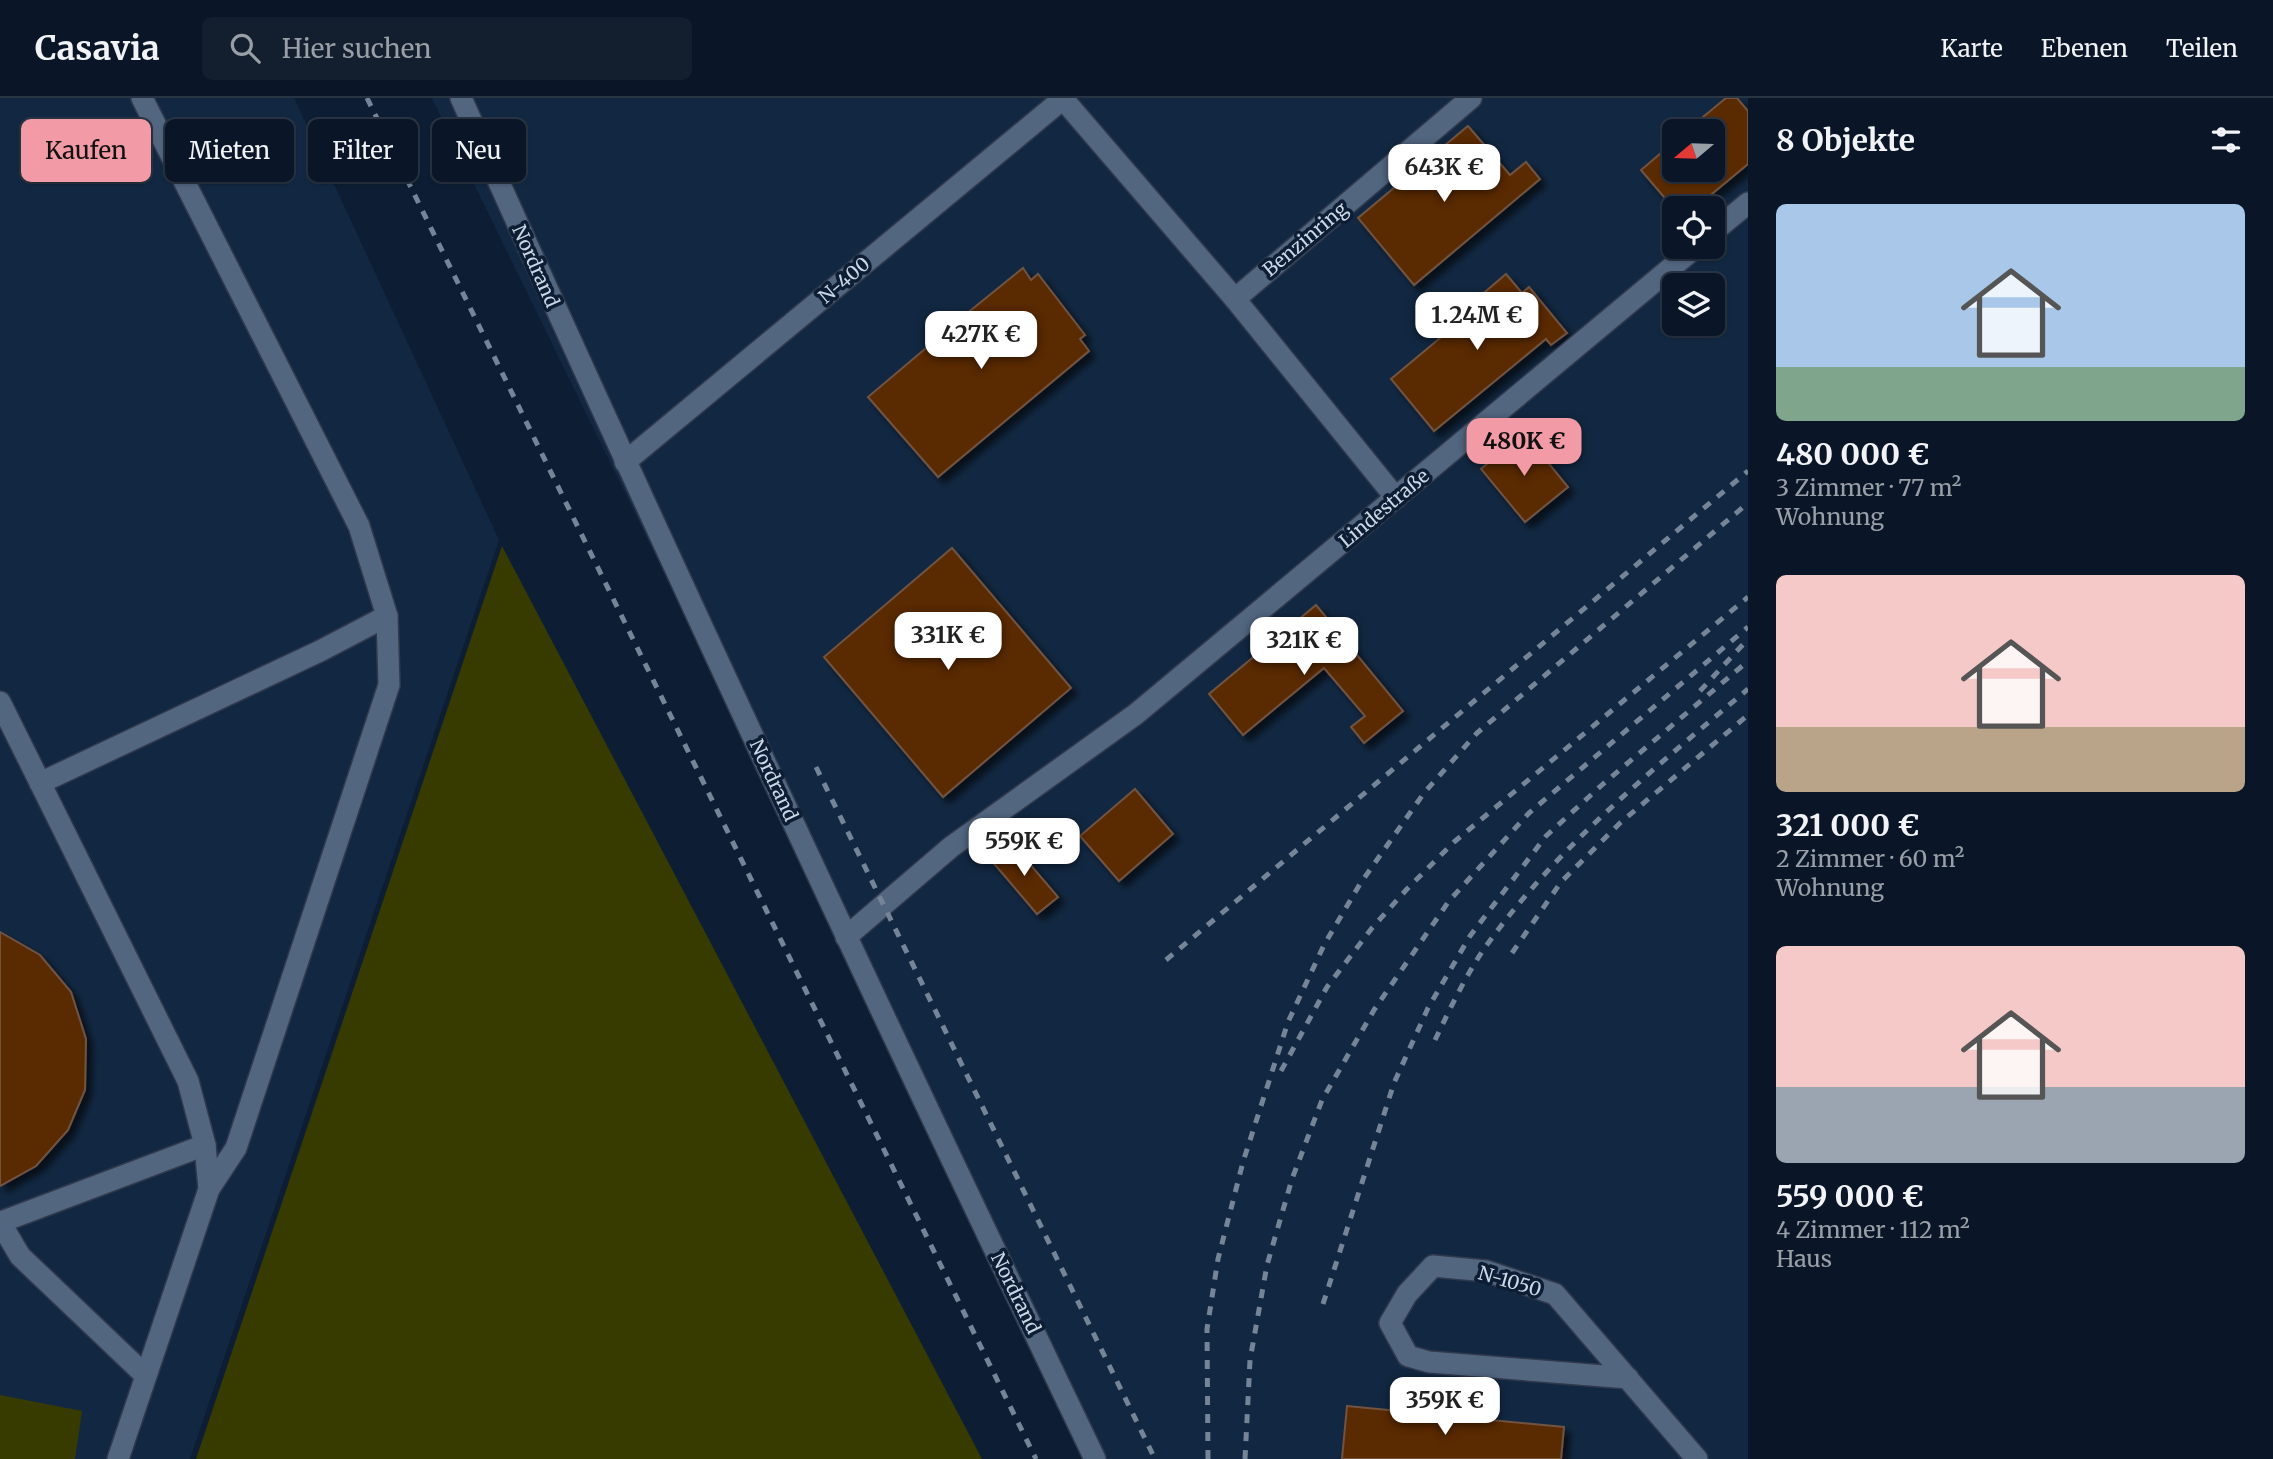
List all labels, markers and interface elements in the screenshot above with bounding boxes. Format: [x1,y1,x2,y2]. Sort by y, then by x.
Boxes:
search box [202,17,692,80]
text: Casavia [35,28,160,69]
icon: search [226,29,264,67]
text: Hier suchen [282,32,432,65]
text: Karte [1940,33,2003,64]
text: Ebenen [2041,33,2128,64]
text: Teilen [2166,33,2238,64]
chip: Kaufen [21,119,151,182]
chip: Mieten [165,119,294,182]
chip: Filter [308,119,418,182]
chip: Neu [432,119,526,182]
north arrow [1662,119,1726,182]
map controls [1662,119,1725,336]
text: 8 Objekte [1776,121,1915,159]
icon: filters [2207,121,2245,159]
pin: 643K € [1387,144,1501,204]
text: 643K € [1404,152,1484,181]
street label: Benzinring [1258,196,1353,281]
button: locate [1662,196,1725,259]
street label: Nordrand [507,221,565,311]
icon: home [1948,250,2074,376]
street label: N-400 [813,252,875,308]
button: layers [1662,273,1725,336]
pin: 1.24M € [1412,292,1542,352]
text: 1.24M € [1431,300,1523,329]
pin: 427K € [924,312,1038,371]
text: 427K € [941,319,1021,348]
pin: 480K € [1467,418,1581,478]
text: 480K € [1483,426,1565,455]
text: 480 000 € [1776,435,1930,473]
street label: Lindestraße [1334,463,1434,553]
text: 3 Zimmer · 77 m² [1776,473,1961,502]
text: Wohnung [1776,502,1884,531]
pin: 331K € [891,612,1005,672]
pin: 321K € [1247,618,1361,677]
text: 331K € [911,620,985,649]
icon: home [1948,621,2074,747]
text: 321K € [1266,625,1342,654]
street label: Nordrand [745,735,803,825]
text: 321 000 € [1776,806,1919,844]
pin: 559K € [967,818,1081,878]
text: 559K € [985,826,1063,855]
text: 2 Zimmer · 60 m² [1776,844,1964,873]
text: Wohnung [1776,873,1884,902]
icon: home [1948,992,2074,1118]
text: 559 000 € [1776,1177,1924,1215]
text: 4 Zimmer · 112 m² [1776,1215,1970,1244]
text: Haus [1776,1244,1832,1273]
street label: Nordrand [986,1248,1046,1338]
street label: N-1050 [1476,1261,1544,1301]
pin: 359K € [1388,1378,1502,1437]
text: 359K € [1406,1385,1484,1414]

